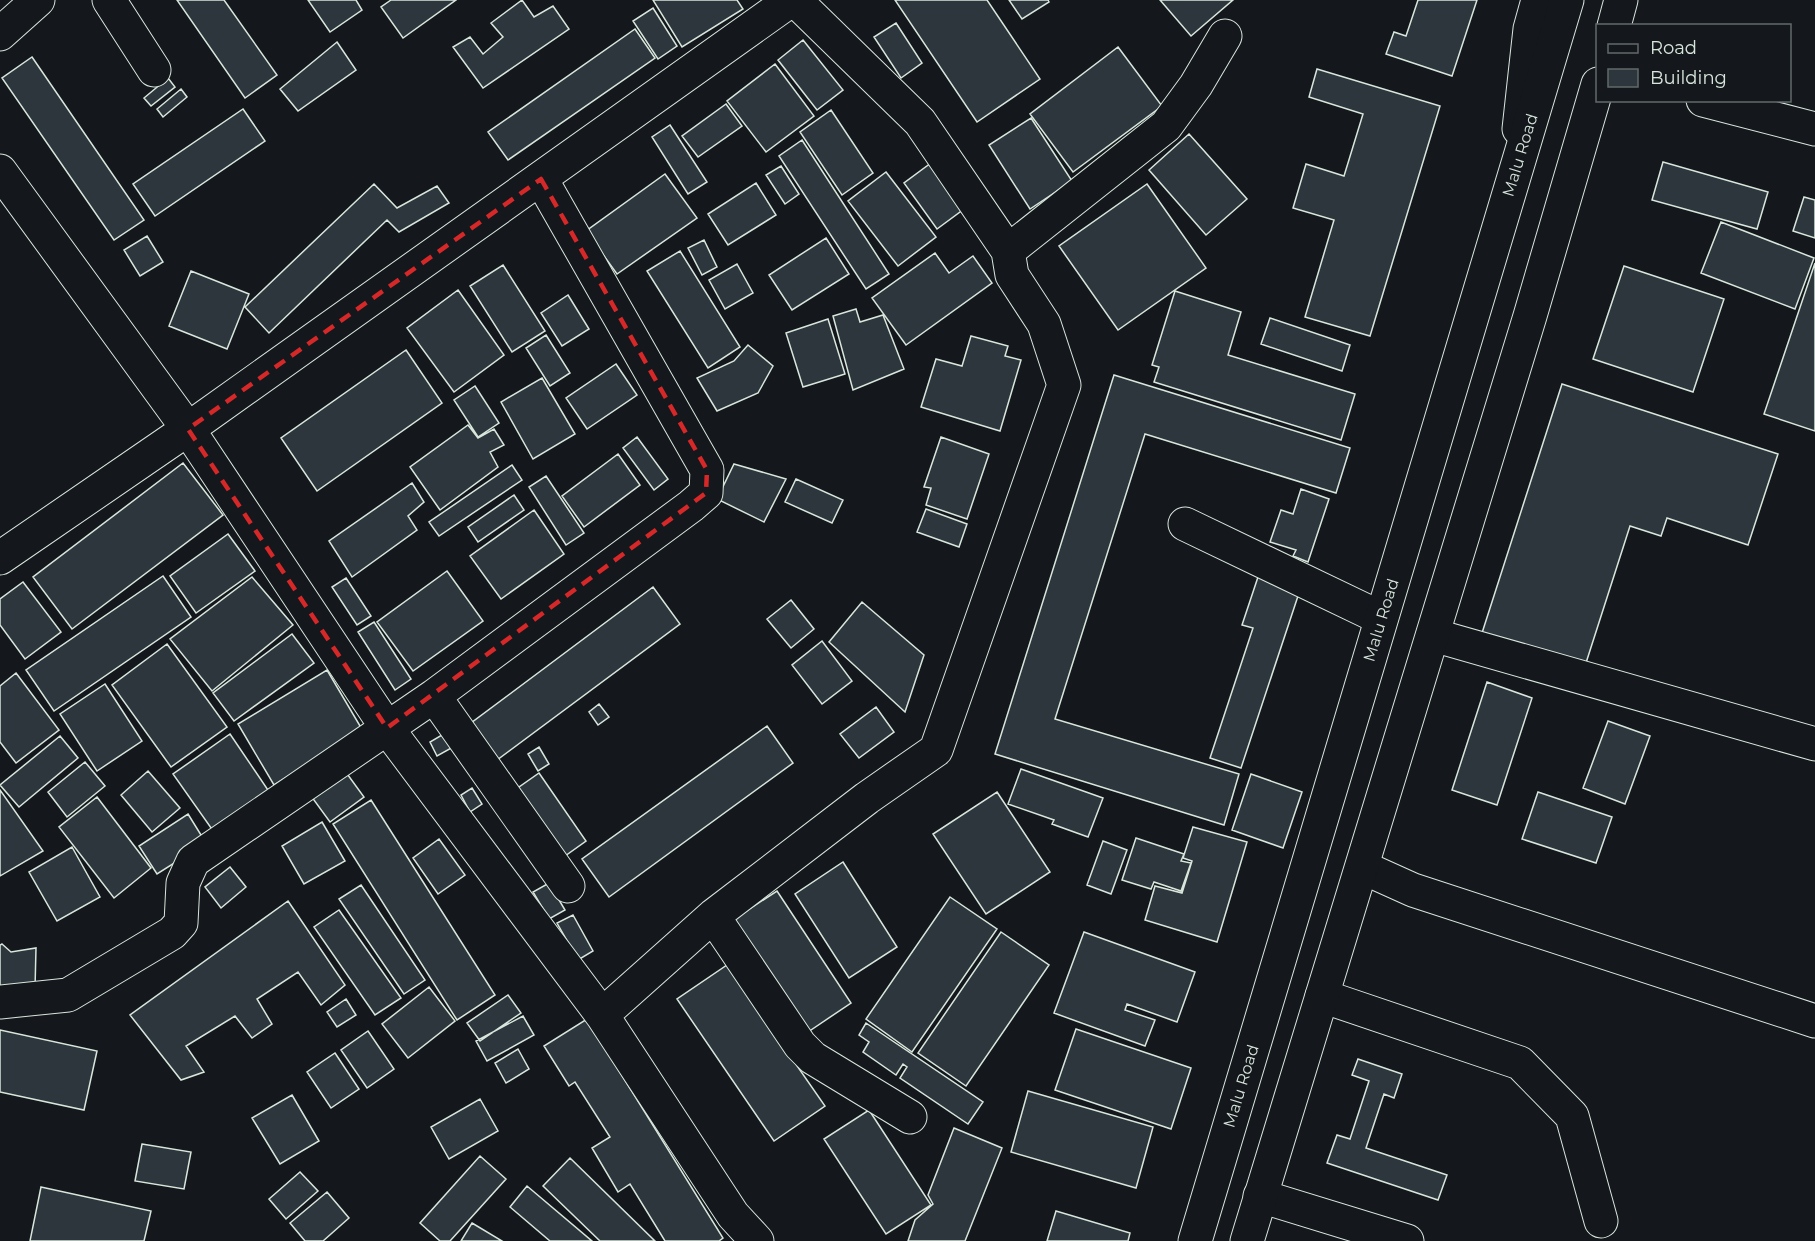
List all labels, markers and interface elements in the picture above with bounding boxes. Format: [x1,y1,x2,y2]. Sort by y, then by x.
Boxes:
legend [1596,24,1791,102]
text: Road [1650,37,1697,59]
text: Building [1650,67,1727,89]
street label: Malu Road [1498,111,1542,199]
street label: Malu Road [1359,576,1403,664]
street label: Malu Road [1219,1042,1263,1130]

